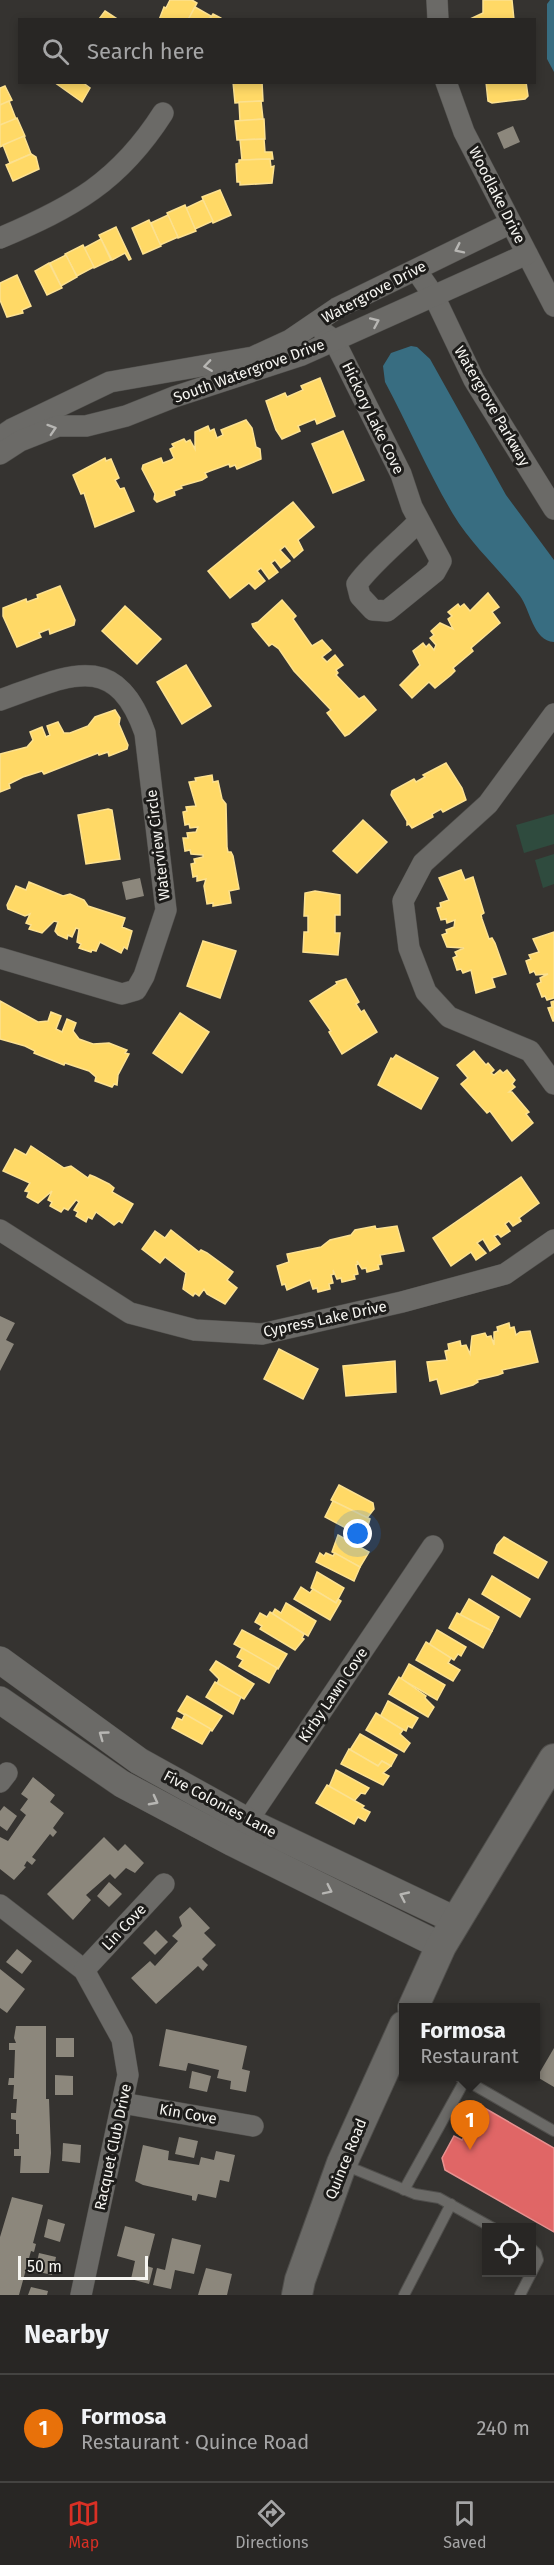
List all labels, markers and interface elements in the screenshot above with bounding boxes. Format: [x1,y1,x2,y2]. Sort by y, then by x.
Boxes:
search box [18,18,536,84]
icon: search [39,35,72,68]
text: Search here [87,38,205,65]
street label: Woodlake Drive [465,144,529,246]
one-way arrow [454,241,465,253]
street label: Watergrove Drive [319,257,429,327]
one-way arrow [369,317,380,329]
street label: South Watergrove Drive [171,335,327,407]
street label: Watergrove Parkway [450,343,534,470]
one-way arrow [203,359,212,371]
street label: Hickory Lake Cove [338,359,408,477]
one-way arrow [46,424,57,436]
street label: Waterview Circle [142,789,174,901]
street label: Cypress Lake Drive [262,1297,388,1341]
your location [343,1519,372,1548]
street label: Kirby Lawn Cove [295,1644,371,1746]
one-way arrow [98,1731,109,1742]
street label: Five Colonies Lane [161,1767,279,1841]
one-way arrow [148,1794,158,1805]
one-way arrow [321,1883,332,1894]
one-way arrow [399,1891,410,1903]
street label: Lin Cove [98,1900,150,1954]
popup [399,2003,540,2081]
text: Formosa [420,2017,506,2044]
text: Restaurant [420,2044,519,2068]
street label: Racquet Club Drive [91,2082,135,2212]
street label: Kin Cove [158,2100,218,2128]
pin: 1 [450,2100,490,2150]
street label: Quince Road [322,2116,370,2202]
map controls [482,2223,536,2277]
button: locate [482,2223,536,2277]
scale bar [18,2253,148,2280]
text: 50 m [27,2257,62,2276]
text: Nearby [24,2319,109,2350]
text: Formosa [81,2403,167,2430]
text: 1 [39,2416,48,2440]
text: 240 m [476,2416,530,2440]
text: Restaurant · Quince Road [81,2430,309,2454]
tab: Map [67,2497,100,2552]
tab: Directions [235,2497,309,2552]
tab: Saved [443,2497,487,2552]

